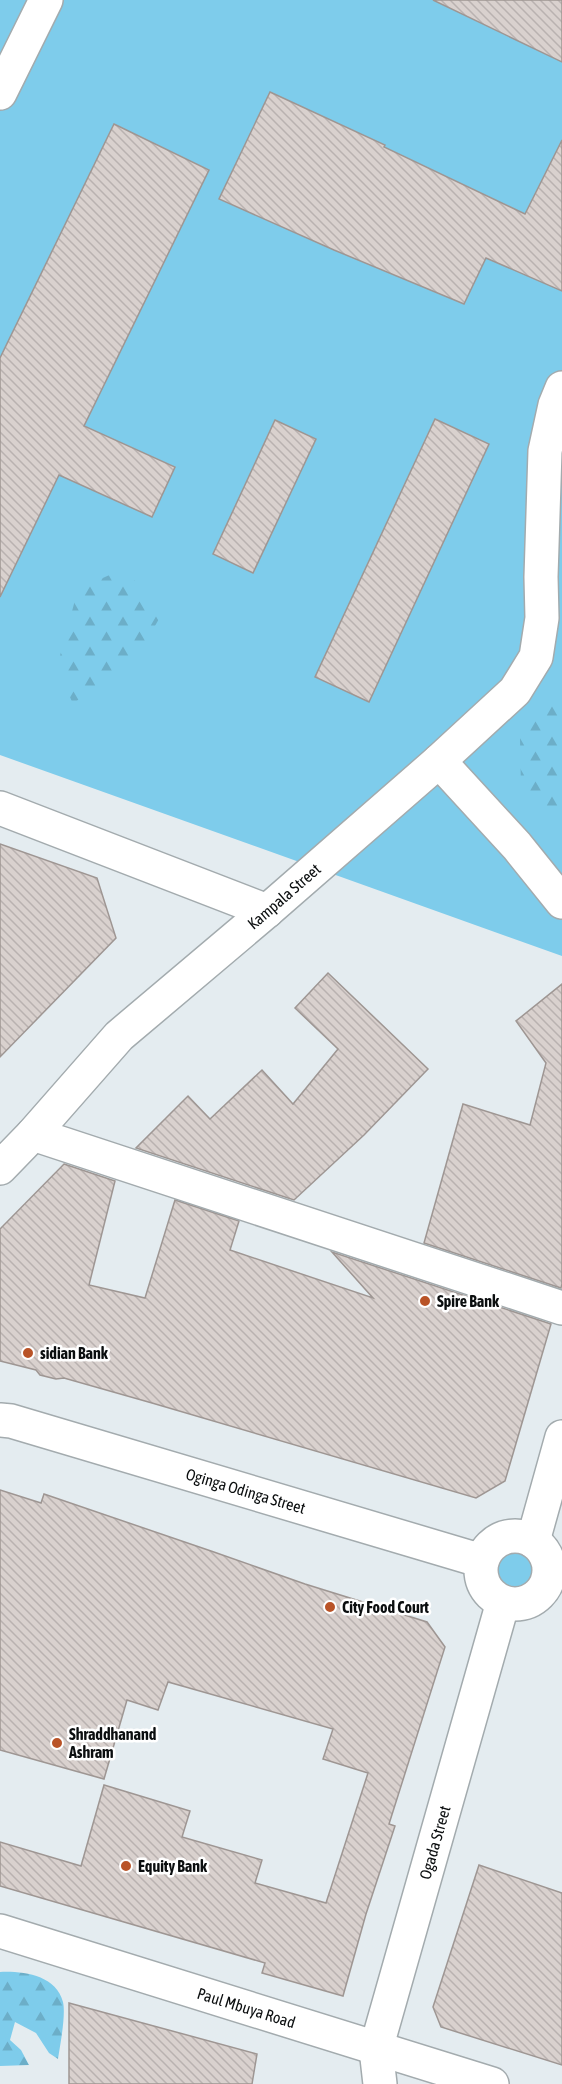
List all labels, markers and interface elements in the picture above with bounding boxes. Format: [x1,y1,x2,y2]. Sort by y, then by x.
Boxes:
street label: Kampala Street [244,859,324,933]
place label: Spire Bank [437,1292,500,1310]
marker: Spire Bank [418,1294,432,1308]
place label: sidian Bank [40,1344,109,1362]
marker: sidian Bank [21,1346,35,1360]
street label: Oginga Odinga Street [184,1465,308,1517]
place label: City Food Court [342,1598,429,1616]
marker: City Food Court [323,1600,337,1614]
place label: Shraddhanand Ashram [68,1725,157,1761]
marker: Shraddhanand Ashram [50,1736,64,1750]
street label: Ogada Street [416,1803,454,1881]
place label: Equity Bank [138,1857,208,1875]
marker: Equity Bank [119,1859,133,1873]
street label: Paul Mbuya Road [195,1984,298,2031]

